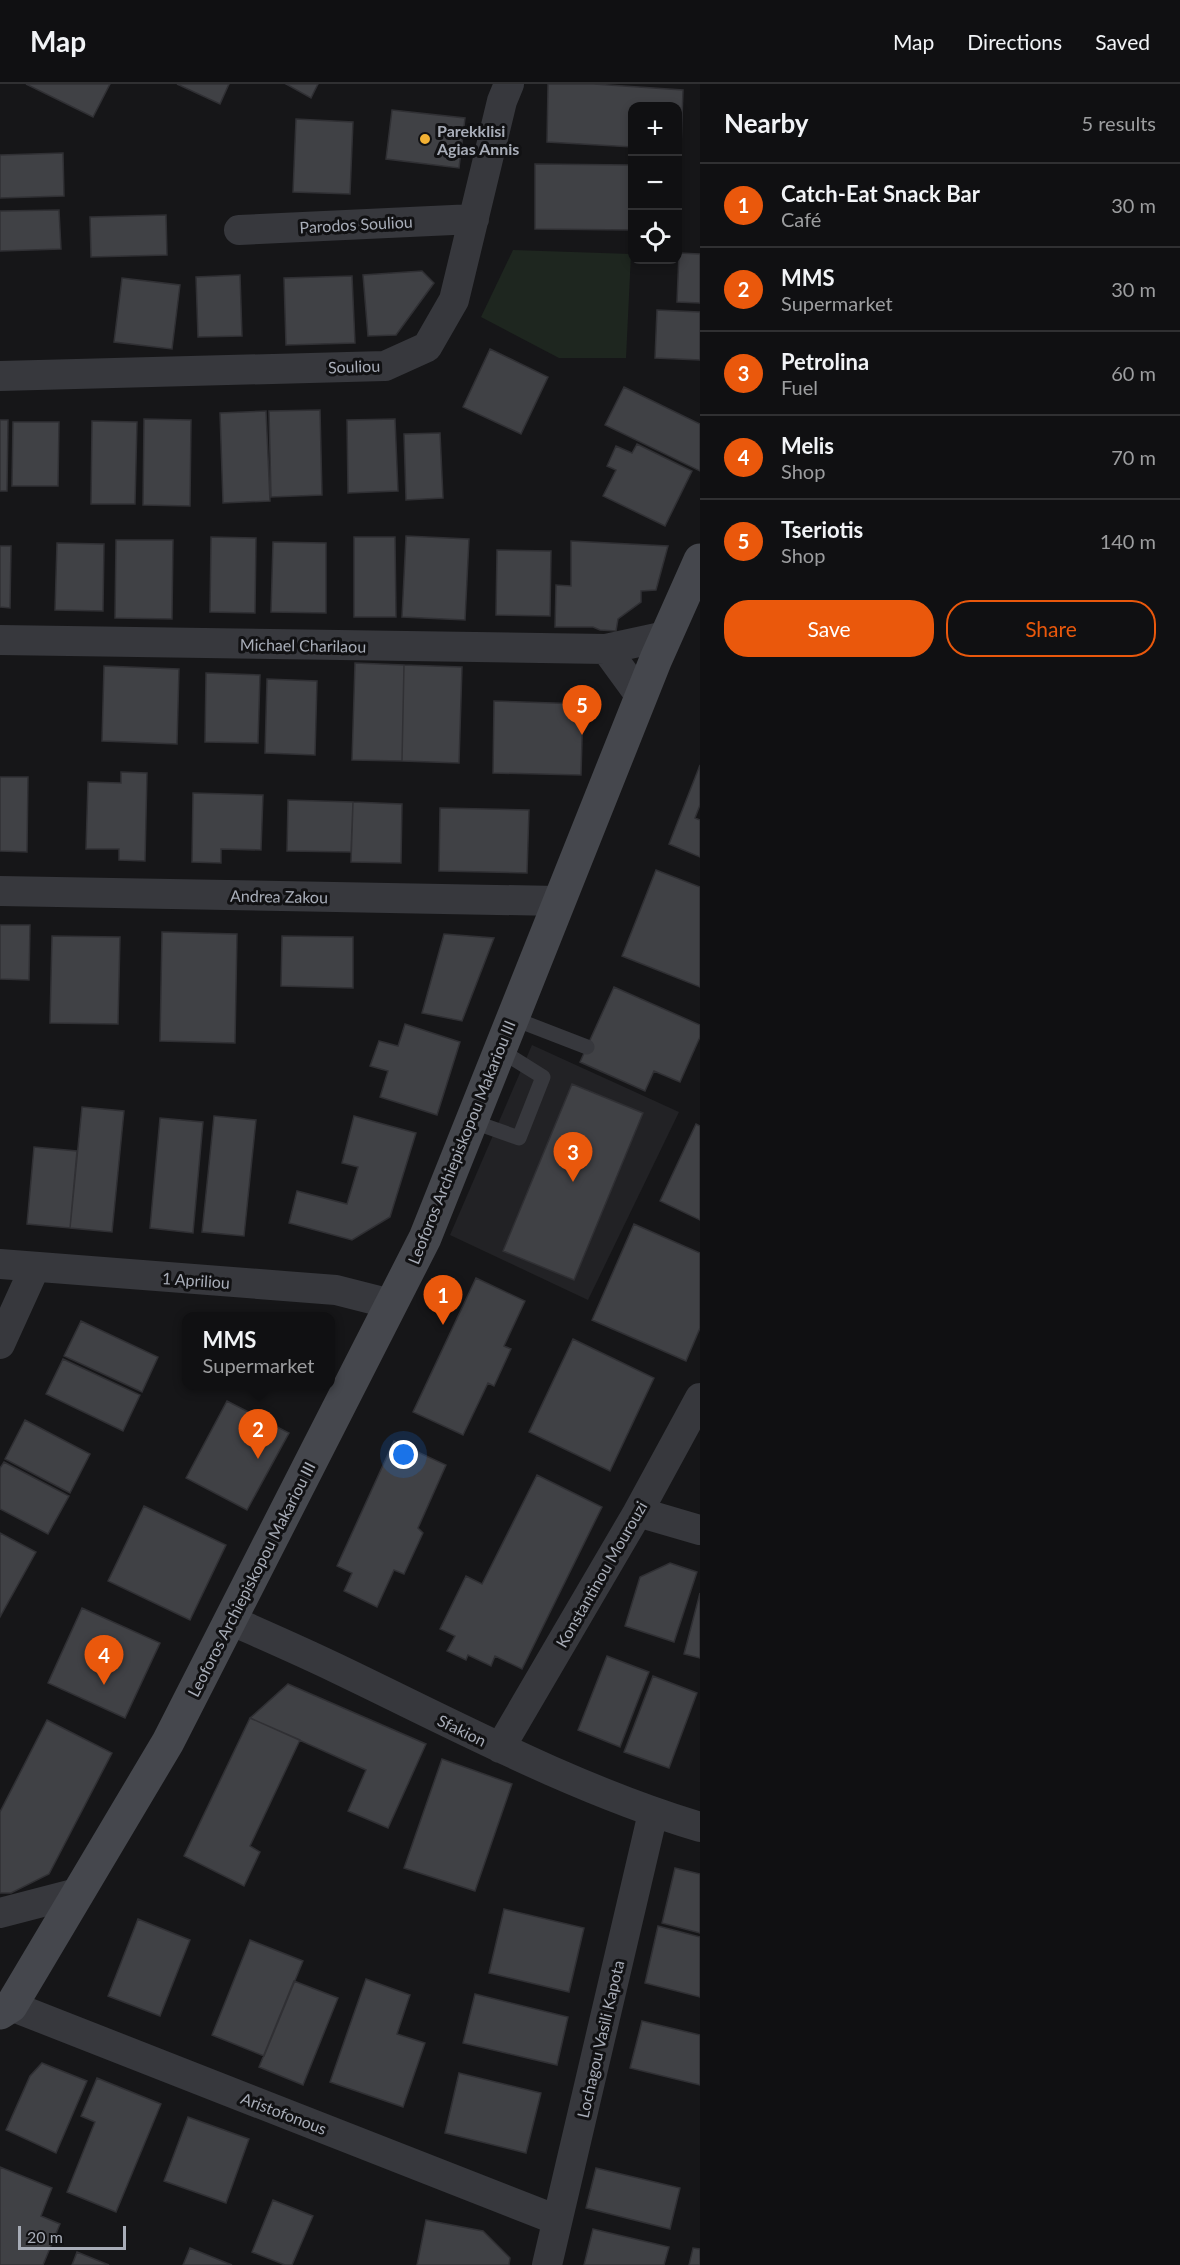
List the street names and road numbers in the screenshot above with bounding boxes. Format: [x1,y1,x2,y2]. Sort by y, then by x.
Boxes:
street label: Parodos Souliou [299,212,413,236]
street label: Souliou [328,356,380,376]
street label: Michael Charilaou [240,634,366,656]
street label: Andrea Zakou [230,886,328,906]
street label: Leoforos Archiepiskopou Makariou III [403,1017,519,1267]
street label: 1 Apriliou [161,1268,231,1292]
street label: Leoforos Archiepiskopou Makariou III [183,1458,319,1700]
street label: Konstantinou Mourouzi [551,1498,651,1650]
street label: Sfakion [435,1710,489,1750]
street label: Lochagou Vasili Kapota [573,1958,627,2120]
street label: Aristofonous [238,2088,330,2138]

